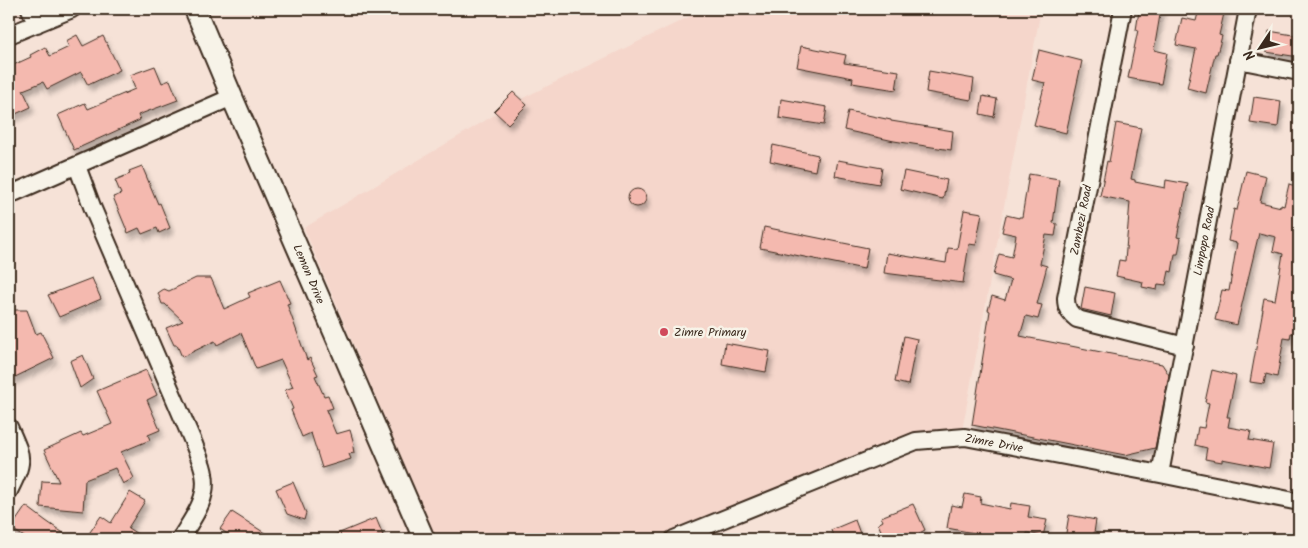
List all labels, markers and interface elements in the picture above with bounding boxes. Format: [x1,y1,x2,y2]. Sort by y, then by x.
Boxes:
north arrow [1236,22,1286,72]
text: N [1239,45,1262,65]
street label: Zambezi Road [1065,182,1098,257]
street label: Limpopo Road [1188,204,1221,277]
street label: Lemon Drive [287,241,330,308]
place label: Zimre Primary [674,323,747,342]
marker: Zimre Primary [658,326,670,338]
street label: Zimre Drive [963,429,1025,458]

